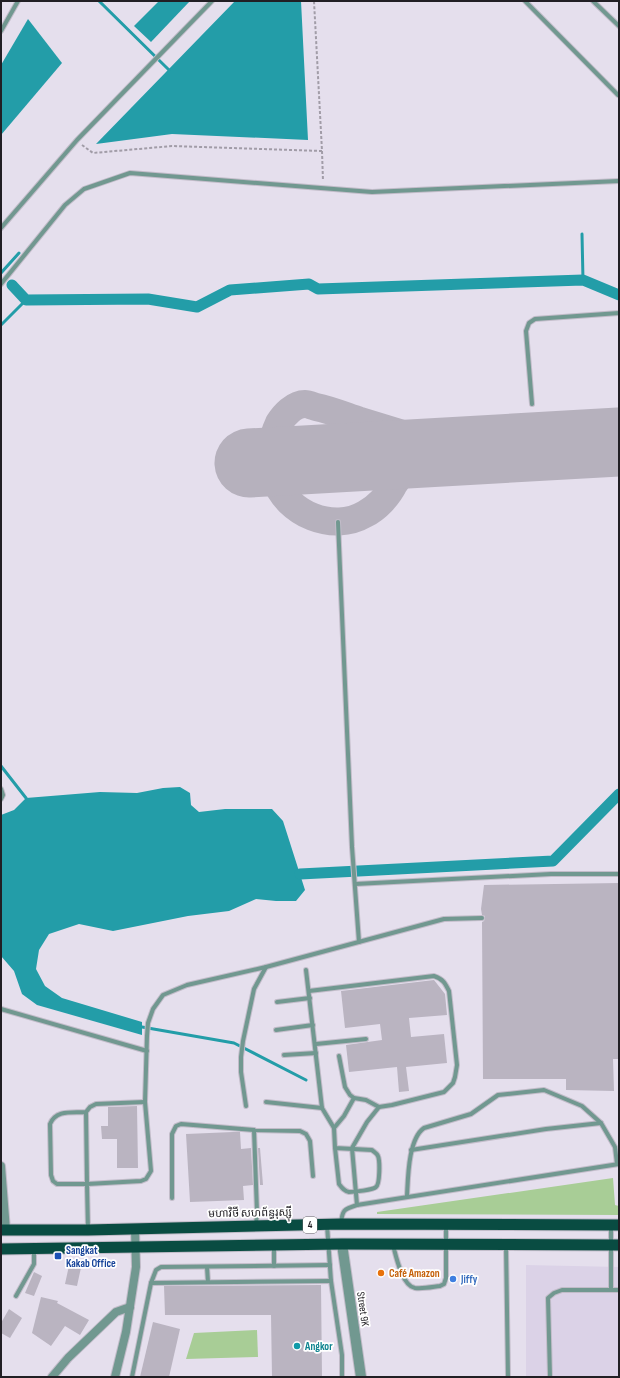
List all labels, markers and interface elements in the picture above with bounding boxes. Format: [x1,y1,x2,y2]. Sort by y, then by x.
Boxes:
street label: មហាវិថី សហព័ន្ធរុស្ស៊ី [208,1204,292,1223]
road number: 4 [303,1217,317,1233]
place label: Sangkat Kakab Office [66,1244,116,1270]
marker: Sangkat Kakab Office [53,1251,63,1261]
place label: Café Amazon [389,1267,440,1280]
marker: Café Amazon [376,1268,386,1278]
place label: Jiffy [460,1273,478,1286]
marker: Jiffy [448,1274,458,1284]
street label: Street 9K [354,1291,372,1327]
place label: Angkor [304,1340,333,1353]
marker: Angkor [292,1341,302,1351]

